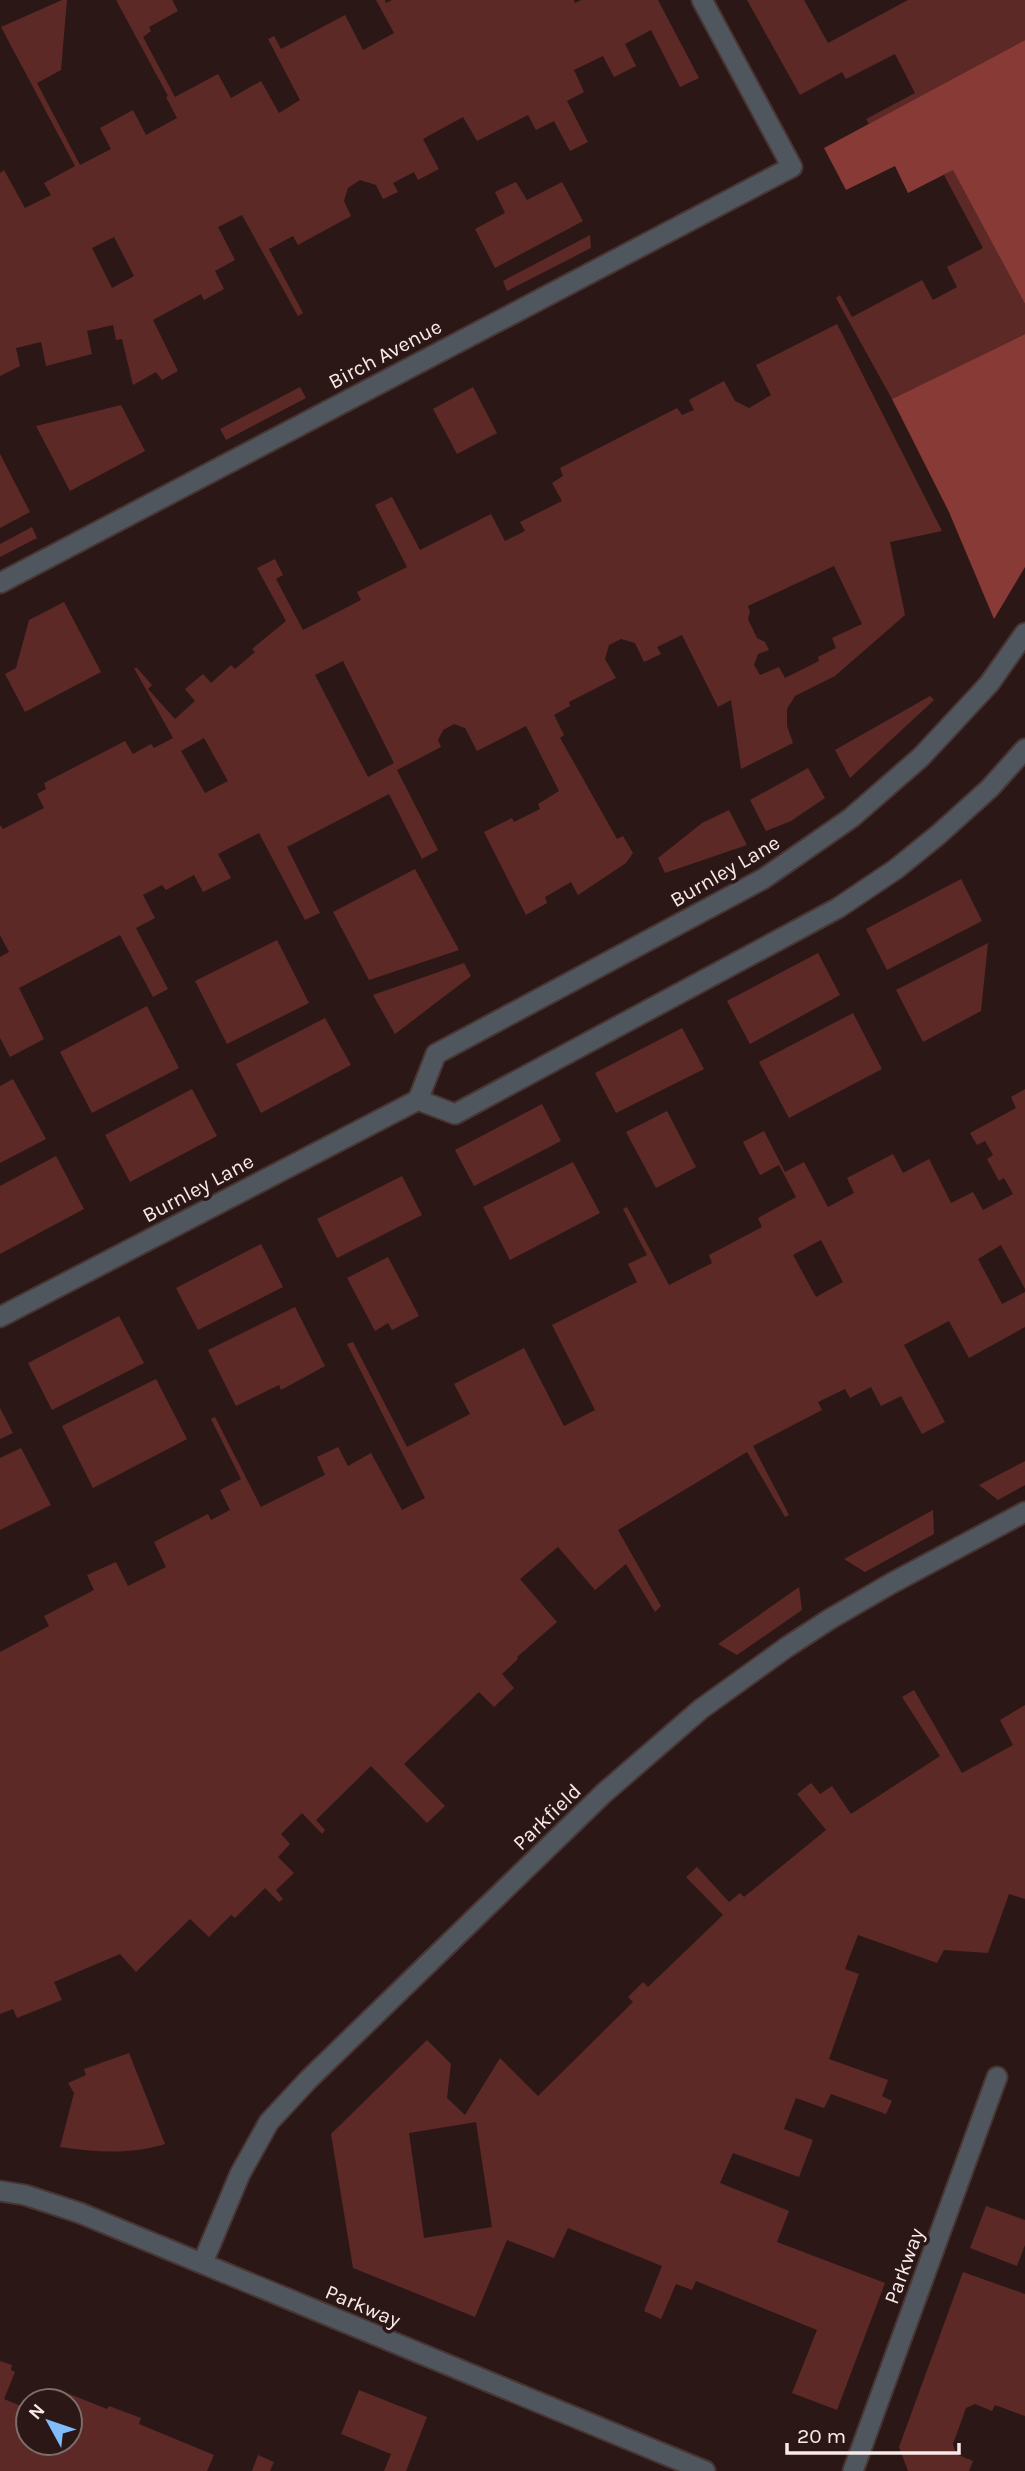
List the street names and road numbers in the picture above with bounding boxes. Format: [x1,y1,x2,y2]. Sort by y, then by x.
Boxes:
street label: Birch Avenue [324,314,446,394]
street label: Burnley Lane [666,830,784,912]
street label: Burnley Lane [138,1149,258,1227]
street label: Parkfield [508,1779,586,1855]
street label: Parkway [879,2224,929,2307]
street label: Parkway [322,2279,404,2333]

